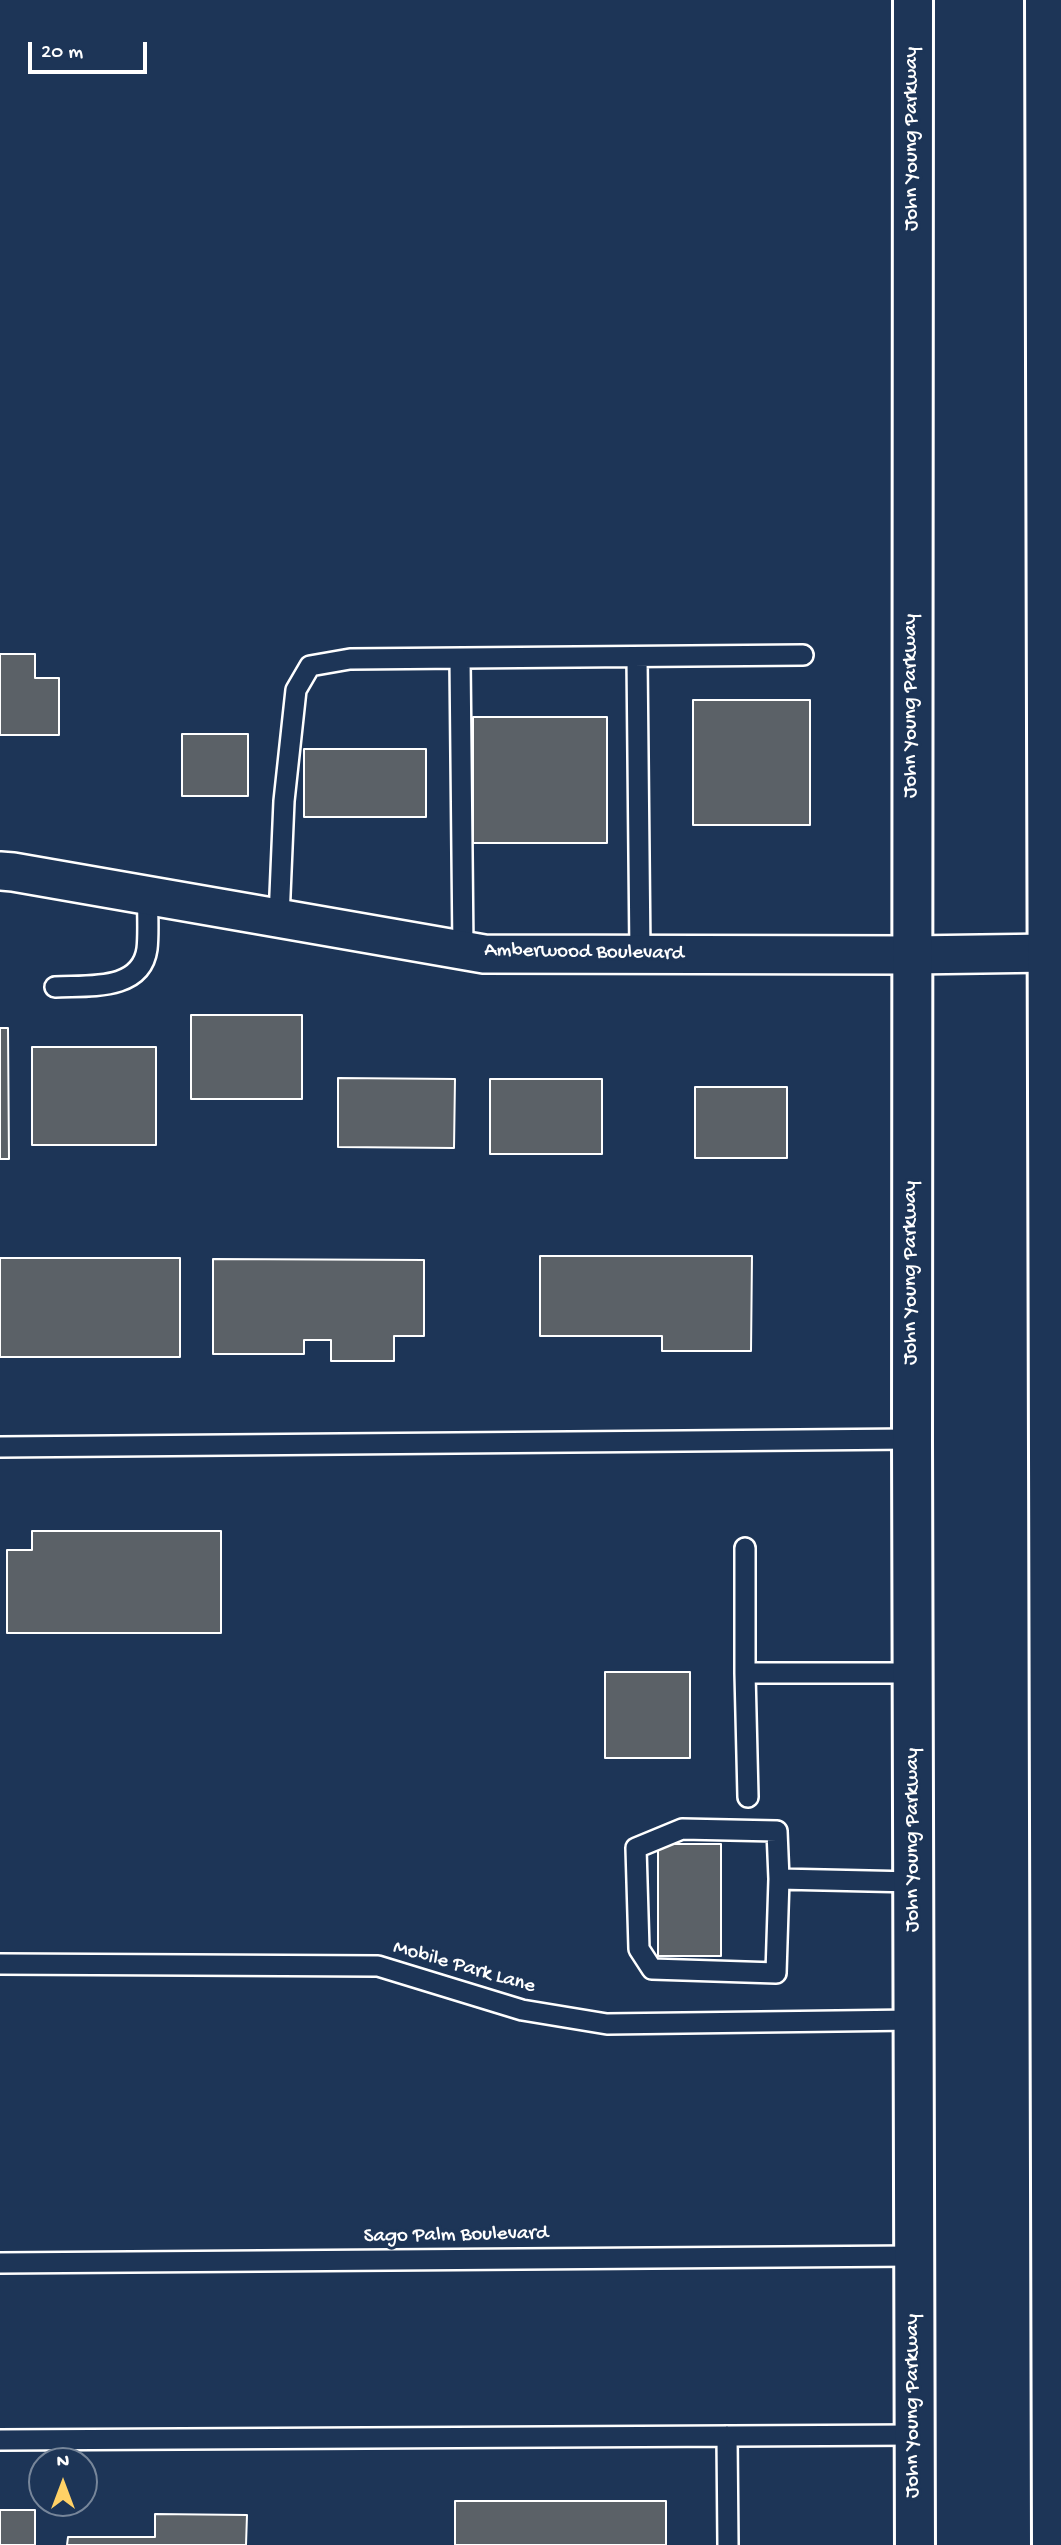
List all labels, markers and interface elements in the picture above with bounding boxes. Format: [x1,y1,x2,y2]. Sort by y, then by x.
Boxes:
scale bar [32,28,150,72]
text: 20 m [41,41,83,66]
street label: John Young Parkway [900,47,926,231]
street label: John Young Parkway [899,614,925,798]
street label: Amberwood Boulevard [484,939,684,967]
street label: John Young Parkway [899,1181,925,1365]
street label: John Young Parkway [901,1748,927,1932]
street label: Mobile Park Lane [390,1936,538,2000]
street label: Sago Palm Boulevard [364,2222,548,2250]
street label: John Young Parkway [901,2314,927,2498]
north arrow [28,2447,98,2517]
text: N [57,2451,69,2474]

